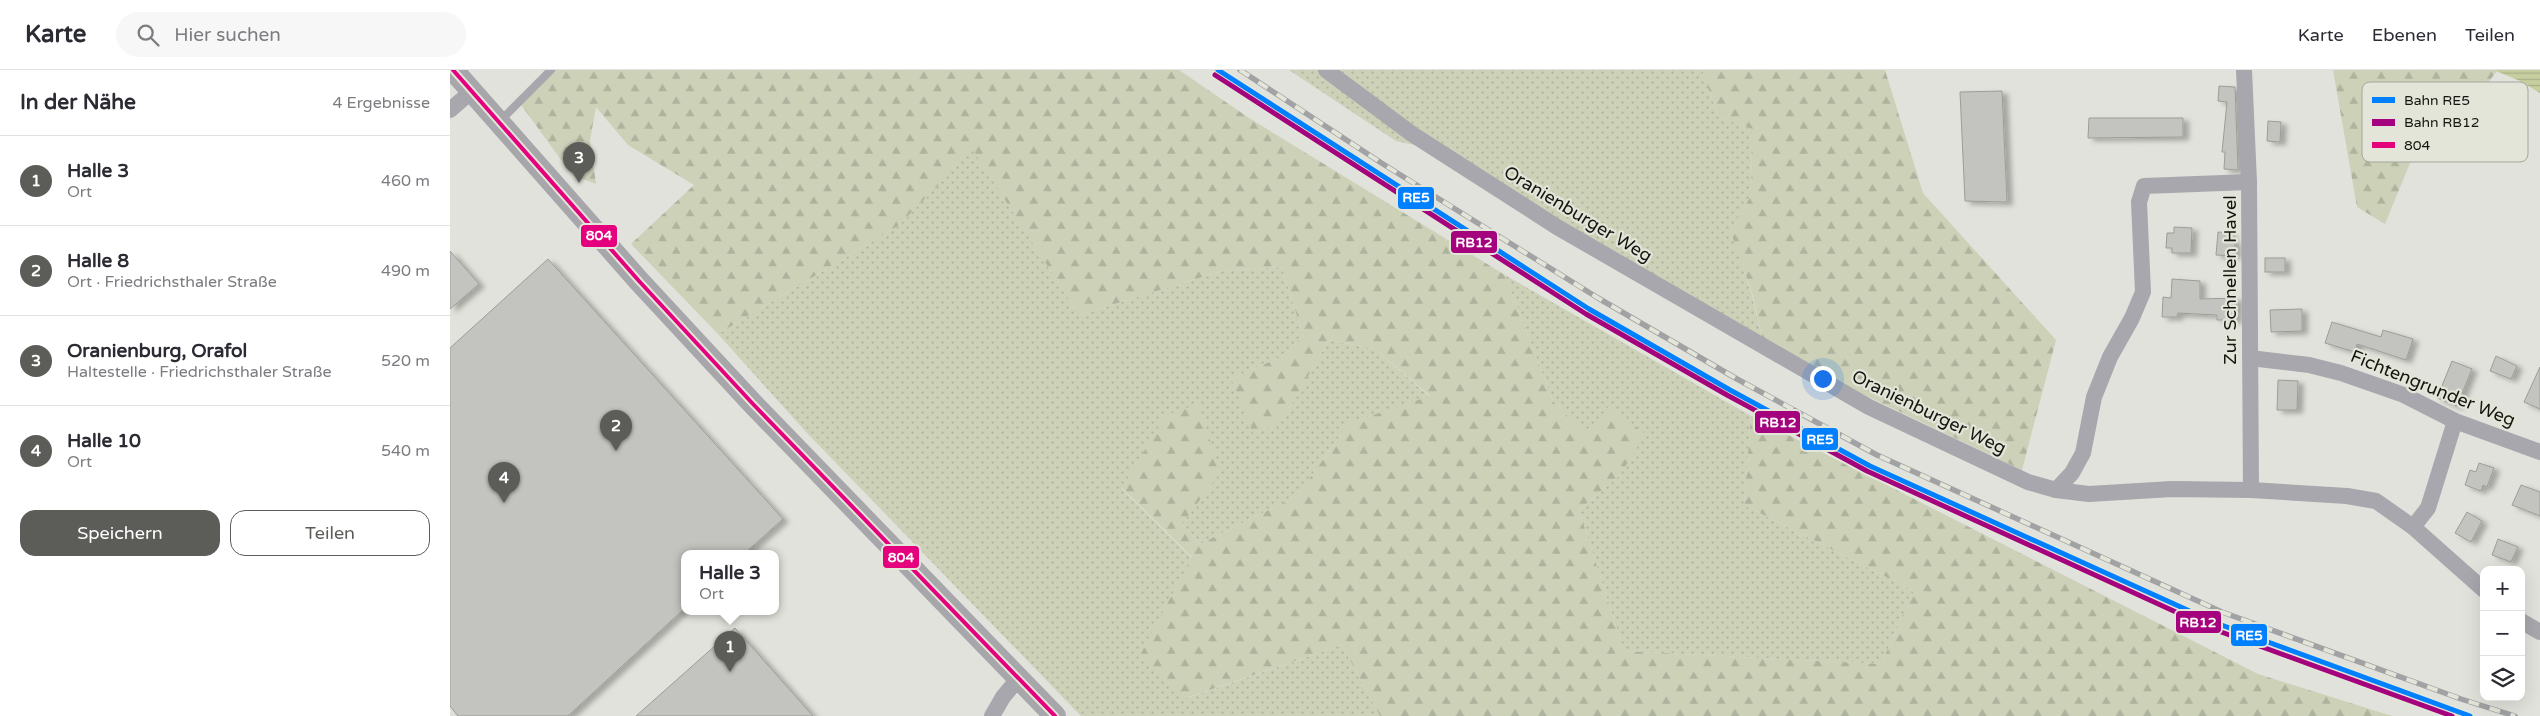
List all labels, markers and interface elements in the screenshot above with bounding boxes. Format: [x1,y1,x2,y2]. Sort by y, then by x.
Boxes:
search box [116,12,466,57]
text: Karte [25,20,86,49]
icon: search [134,21,162,49]
text: Hier suchen [174,24,281,46]
text: Karte [2298,24,2344,46]
text: Ebenen [2372,24,2437,46]
text: Teilen [2465,24,2515,46]
legend [2362,82,2528,162]
text: In der Nähe [20,90,136,115]
text: Bahn RE5 [2404,92,2470,109]
text: 4 Ergebnisse [332,93,430,113]
text: Bahn RB12 [2404,114,2480,131]
text: 804 [2404,137,2431,154]
pin: 3 [563,142,595,183]
text: Halle 3 [67,160,129,182]
street label: Oranienburger Weg [1500,161,1656,267]
text: 1 [31,171,41,191]
text: 460 m [381,171,430,191]
text: Ort [67,182,92,202]
line badge: RE5 [1397,186,1435,210]
text: RE5 [1402,189,1430,206]
street label: Zur Schnellen Havel [2219,195,2241,365]
line badge: 804 [580,224,618,248]
text: 804 [586,227,612,244]
line badge: RB12 [1450,230,1498,254]
text: RB12 [1455,234,1493,251]
text: Halle 8 [67,250,129,272]
text: 2 [31,261,41,281]
text: 490 m [381,261,430,281]
text: Ort · Friedrichsthaler Straße [67,272,277,292]
text: Oranienburg, Orafol [67,340,247,362]
street label: Fichtengrunder Weg [2347,345,2519,431]
text: 3 [31,351,41,371]
text: 520 m [381,351,430,371]
text: Haltestelle · Friedrichsthaler Straße [67,362,332,382]
street label: Oranienburger Weg [1848,365,2010,459]
your location [1810,366,1836,392]
pin: 2 [600,410,632,451]
line badge: RB12 [1754,410,1801,434]
text: RB12 [1759,414,1797,431]
line badge: RE5 [1801,427,1839,451]
text: Halle 10 [67,430,141,452]
text: RE5 [1806,431,1834,448]
text: 4 [31,441,41,461]
text: 540 m [381,441,430,461]
text: Ort [67,452,92,472]
pin: 4 [488,462,520,503]
button: Speichern [20,510,220,556]
button: Teilen [230,510,430,556]
line badge: 804 [882,545,920,569]
text: 804 [888,549,914,566]
popup [681,550,779,615]
text: Halle 3 [699,562,761,584]
map controls [2480,566,2525,701]
button: + [2480,566,2525,611]
text: Ort [699,584,724,604]
line badge: RB12 [2175,610,2222,634]
button: − [2480,611,2525,656]
text: RB12 [2179,614,2217,631]
line badge: RE5 [2230,623,2268,647]
text: RE5 [2235,627,2263,644]
pin: 1 [714,631,746,672]
button: layers [2480,656,2525,701]

